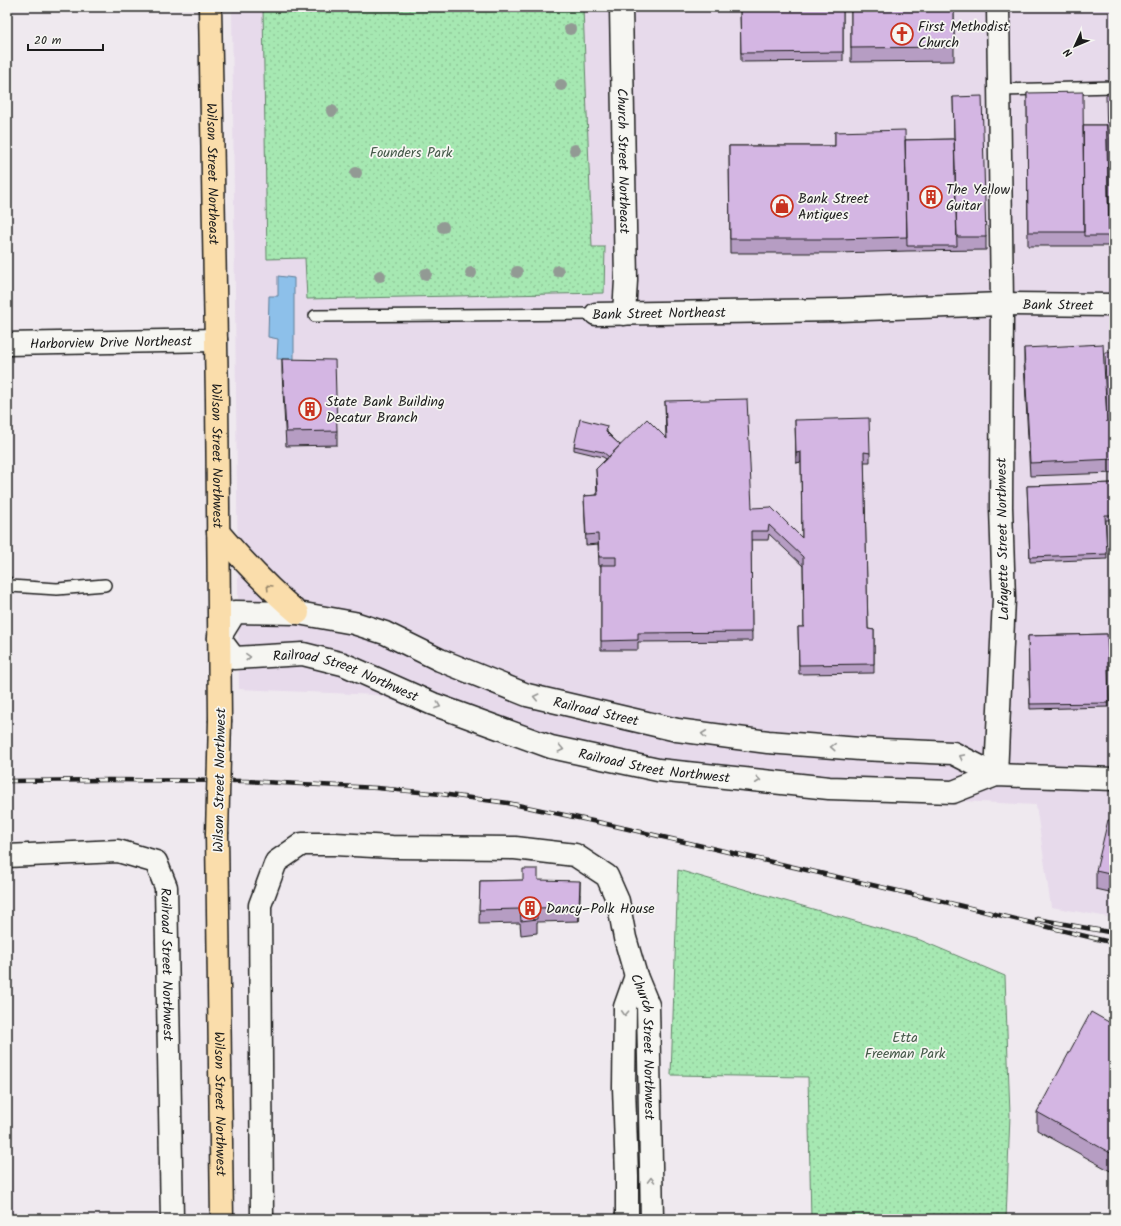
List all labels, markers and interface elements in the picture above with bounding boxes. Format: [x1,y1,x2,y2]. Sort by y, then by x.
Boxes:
place label: First Methodist Church [918,16,1009,54]
church icon: First Methodist Church [889,21,915,47]
scale bar [28,26,103,52]
north arrow [1055,26,1095,66]
text: 20 m [34,31,62,50]
text: N [1060,43,1077,61]
street label: Church Street Northeast [610,88,635,235]
street label: Wilson Street Northeast [200,103,224,246]
park label: Founders Park [370,142,453,164]
place label: The Yellow Guitar [946,179,1010,217]
building icon: The Yellow Guitar [918,184,944,210]
place label: Bank Street Antiques [798,188,869,226]
shop icon: Bank Street Antiques [769,193,795,219]
street label: Bank Street [1023,294,1094,317]
street label: Bank Street Northeast [592,302,727,326]
street label: Harborview Drive Northeast [30,330,193,356]
street label: Wilson Street Northwest [205,383,228,529]
place label: State Bank Building Decatur Branch [326,391,445,429]
building icon: State Bank Building Decatur Branch [297,396,323,422]
street label: Lafayette Street Northwest [991,457,1015,621]
one-way arrow [266,584,274,592]
street label: Railroad Street Northwest [272,644,422,708]
one-way arrow [245,653,251,661]
street label: Railroad Street [551,691,641,733]
one-way arrow [533,693,539,701]
one-way arrow [434,701,441,710]
street label: Wilson Street Northwest [208,707,232,853]
one-way arrow [700,730,707,739]
street label: Railroad Street Northwest [576,743,732,790]
one-way arrow [830,743,836,752]
one-way arrow [557,744,564,752]
one-way arrow [958,754,966,762]
one-way arrow [755,775,761,784]
street label: Railroad Street Northwest [154,887,179,1042]
building icon: Dancy–Polk House [517,895,543,921]
place label: Dancy–Polk House [546,898,655,920]
street label: Church Street Northwest [624,970,660,1121]
one-way arrow [621,1010,630,1016]
park label: Etta Freeman Park [865,1027,946,1065]
street label: Wilson Street Northwest [208,1031,231,1177]
one-way arrow [647,1177,655,1183]

